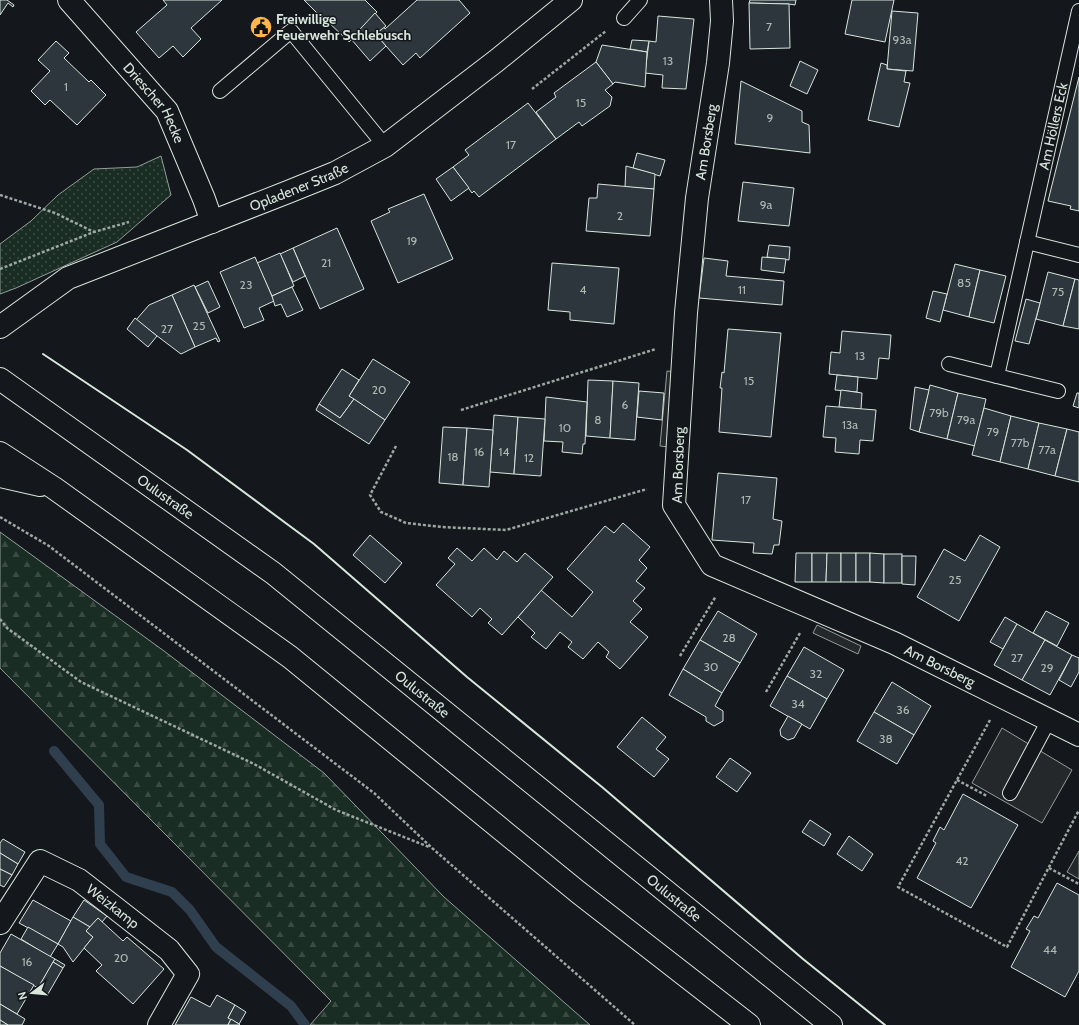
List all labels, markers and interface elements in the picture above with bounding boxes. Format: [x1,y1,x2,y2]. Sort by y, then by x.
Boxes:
place label: Freiwillige Feuerwehr Schlebusch [276,10,411,44]
public building icon: Freiwillige Feuerwehr Schlebusch [248,14,274,40]
house number: 7 [766,19,772,34]
house number: 93a [892,32,912,47]
house number: 13 [663,53,673,68]
street label: Driescher Hecke [119,59,188,146]
house number: 1 [64,79,68,94]
street label: Am Höllers Eck [1035,80,1072,171]
house number: 15 [576,95,586,110]
street label: Am Borsberg [691,102,721,181]
house number: 9 [767,110,774,125]
house number: 17 [506,137,516,152]
street label: Opladener Straße [247,159,351,215]
house number: 9a [760,197,773,212]
house number: 2 [617,208,623,223]
house number: 19 [407,233,418,248]
house number: 21 [321,255,331,270]
house number: 85 [957,275,971,290]
house number: 23 [240,277,252,292]
house number: 4 [580,282,587,297]
house number: 11 [738,282,746,297]
house number: 75 [1052,284,1064,299]
house number: 25 [193,318,205,333]
house number: 27 [161,321,173,336]
house number: 13 [855,348,865,363]
house number: 15 [744,373,754,388]
house number: 20 [372,382,386,397]
house number: 6 [622,397,629,412]
house number: 79b [929,405,949,420]
house number: 8 [594,412,602,427]
house number: 79a [957,412,976,427]
house number: 13a [842,417,858,432]
house number: 10 [559,420,571,435]
house number: 79 [987,424,1000,439]
street label: Am Borsberg [668,425,688,504]
house number: 77b [1011,435,1030,450]
house number: 77a [1038,442,1056,457]
house number: 16 [474,444,485,459]
house number: 14 [499,444,509,459]
house number: 18 [447,449,459,464]
house number: 12 [524,450,534,465]
street label: Oulustraße [134,470,197,523]
house number: 17 [741,492,751,507]
house number: 25 [949,572,961,587]
house number: 28 [722,630,736,645]
street label: Am Borsberg [902,641,979,691]
house number: 27 [1011,650,1023,665]
house number: 30 [704,659,718,674]
house number: 29 [1040,660,1054,675]
street label: Oulustraße [391,666,453,722]
house number: 32 [810,666,822,681]
house number: 34 [791,696,805,711]
house number: 36 [896,702,910,717]
house number: 38 [879,731,893,746]
house number: 42 [955,853,969,868]
street label: Oulustraße [643,870,705,925]
street label: Weizkamp [83,880,143,933]
house number: 44 [1043,942,1057,957]
house number: 20 [114,950,128,965]
house number: 16 [22,954,33,969]
north arrow [12,973,52,1013]
text: N [15,990,30,1001]

